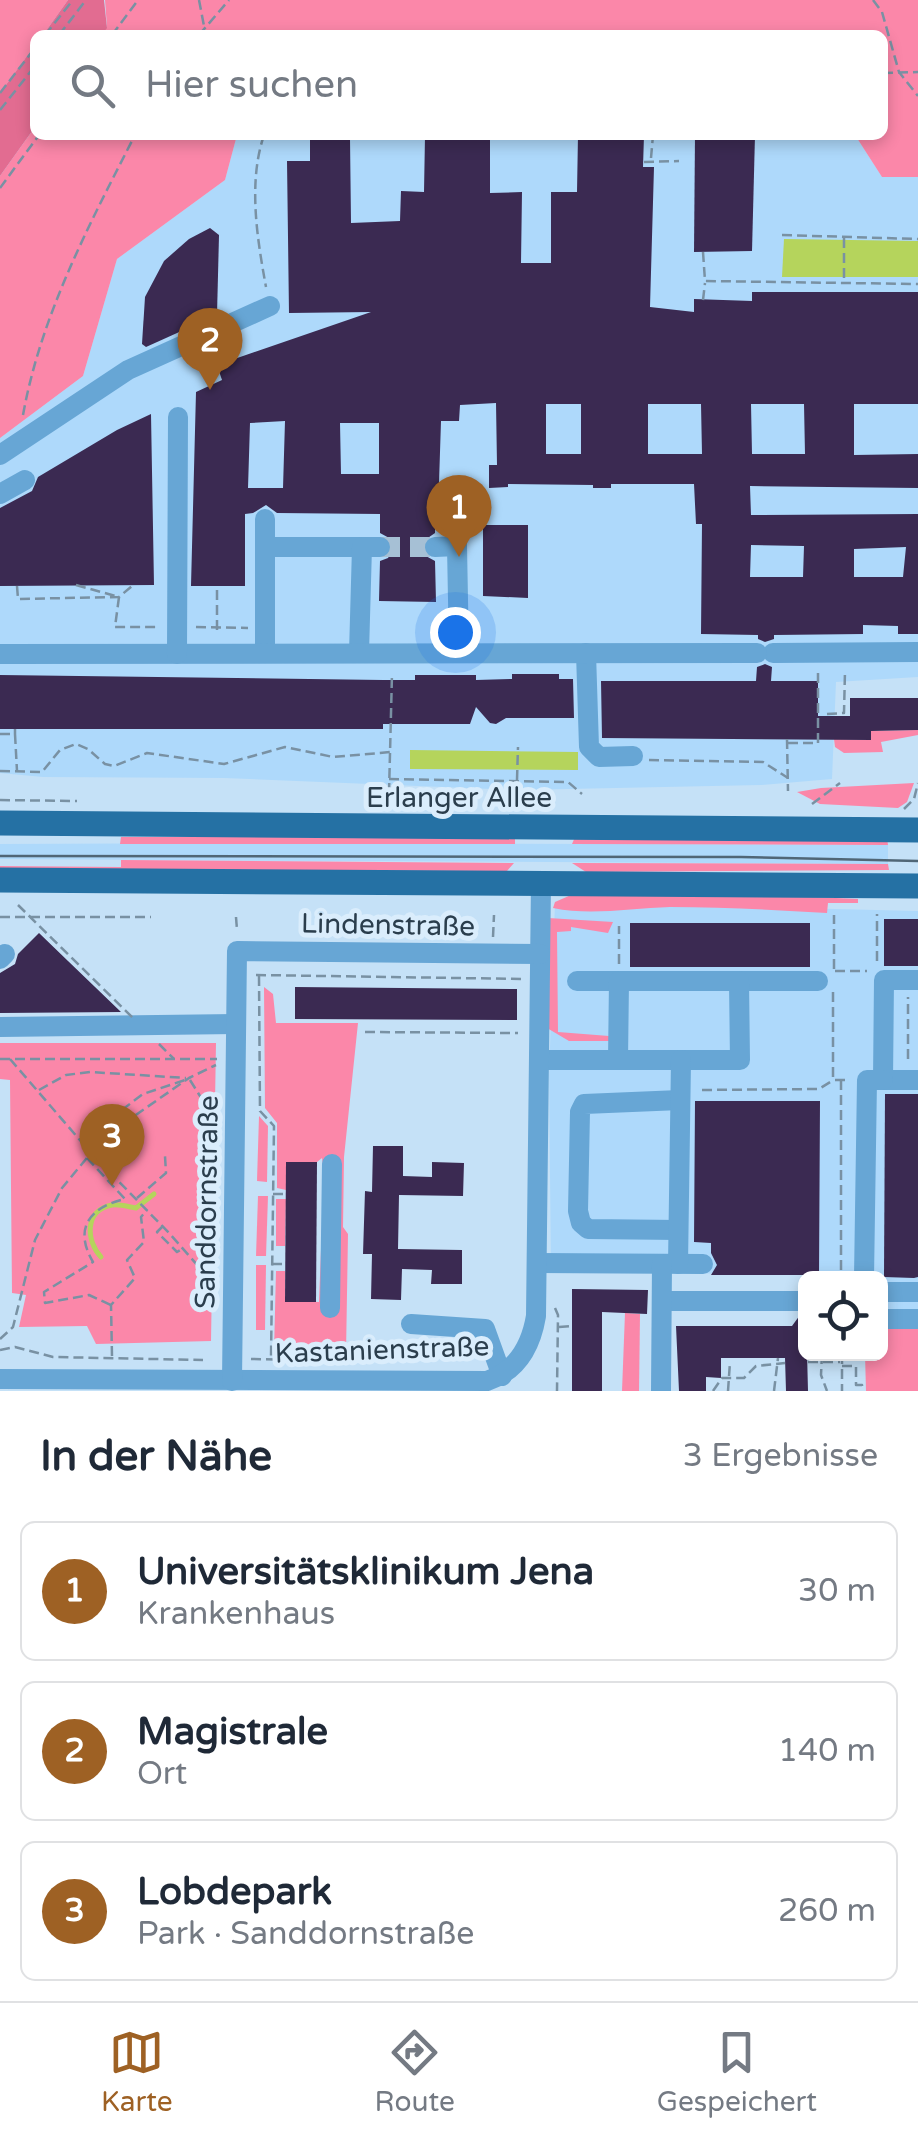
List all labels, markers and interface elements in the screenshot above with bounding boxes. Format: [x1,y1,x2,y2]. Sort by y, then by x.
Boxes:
search box [30,30,888,140]
icon: search [65,58,120,113]
text: Hier suchen [145,62,358,108]
pin: 2 [178,308,242,390]
pin: 1 [426,474,492,557]
your location [430,607,481,658]
street label: Erlanger Allee [366,781,552,815]
street label: Lindenstraße [301,906,475,944]
street label: Sanddornstraße [188,1095,226,1309]
pin: 3 [80,1104,144,1186]
map controls [798,1271,888,1361]
button: locate [798,1271,888,1361]
street label: Kastanienstraße [274,1329,490,1371]
text: In der Nähe [40,1431,272,1482]
text: 3 Ergebnisse [683,1437,878,1475]
text: Universitätsklinikum Jena [137,1549,594,1595]
text: 1 [64,1572,85,1610]
text: 30 m [798,1572,876,1610]
text: Krankenhaus [137,1595,335,1633]
text: Magistrale [137,1709,328,1755]
text: 2 [64,1732,85,1770]
text: 140 m [778,1732,876,1770]
text: Ort [137,1755,187,1793]
text: Lobdepark [137,1869,332,1915]
text: 3 [64,1892,85,1930]
text: 260 m [778,1892,876,1930]
text: Park · Sanddornstraße [137,1915,474,1953]
tab: Karte [101,2025,173,2119]
tab: Route [374,2025,455,2119]
tab: Gespeichert [657,2025,817,2119]

